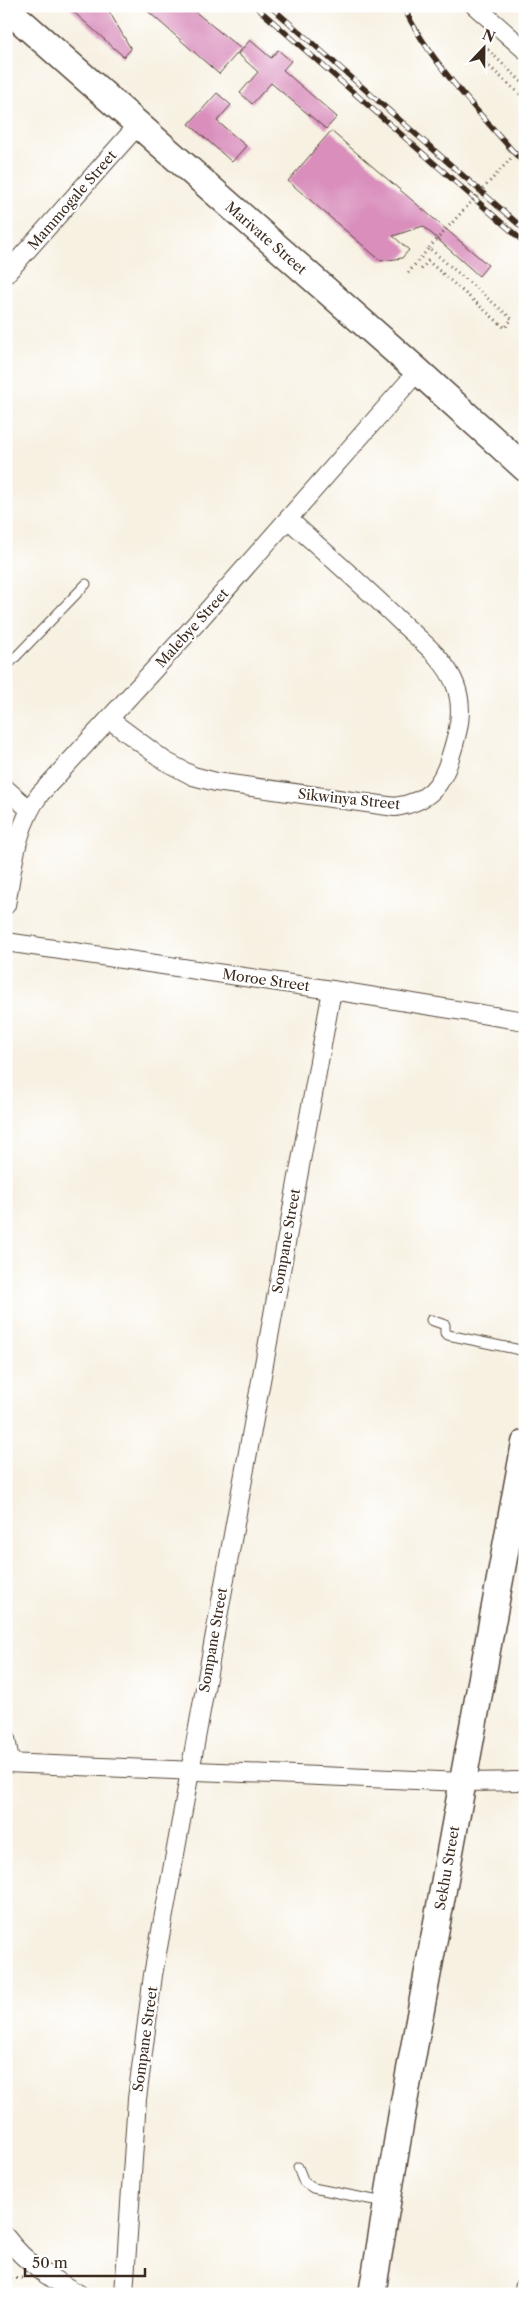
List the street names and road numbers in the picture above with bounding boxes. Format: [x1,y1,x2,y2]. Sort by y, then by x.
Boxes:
street label: Mammogale Street [24,146,120,254]
street label: Marivate Street [222,198,310,278]
street label: Malebye Street [152,585,232,671]
street label: Sikwinya Street [297,785,401,813]
street label: Moroe Street [221,965,311,995]
street label: Sompane Street [268,1187,304,1295]
street label: Sompane Street [195,1586,231,1694]
street label: Sekhu Street [431,1824,463,1911]
street label: Sompane Street [129,1985,161,2093]

